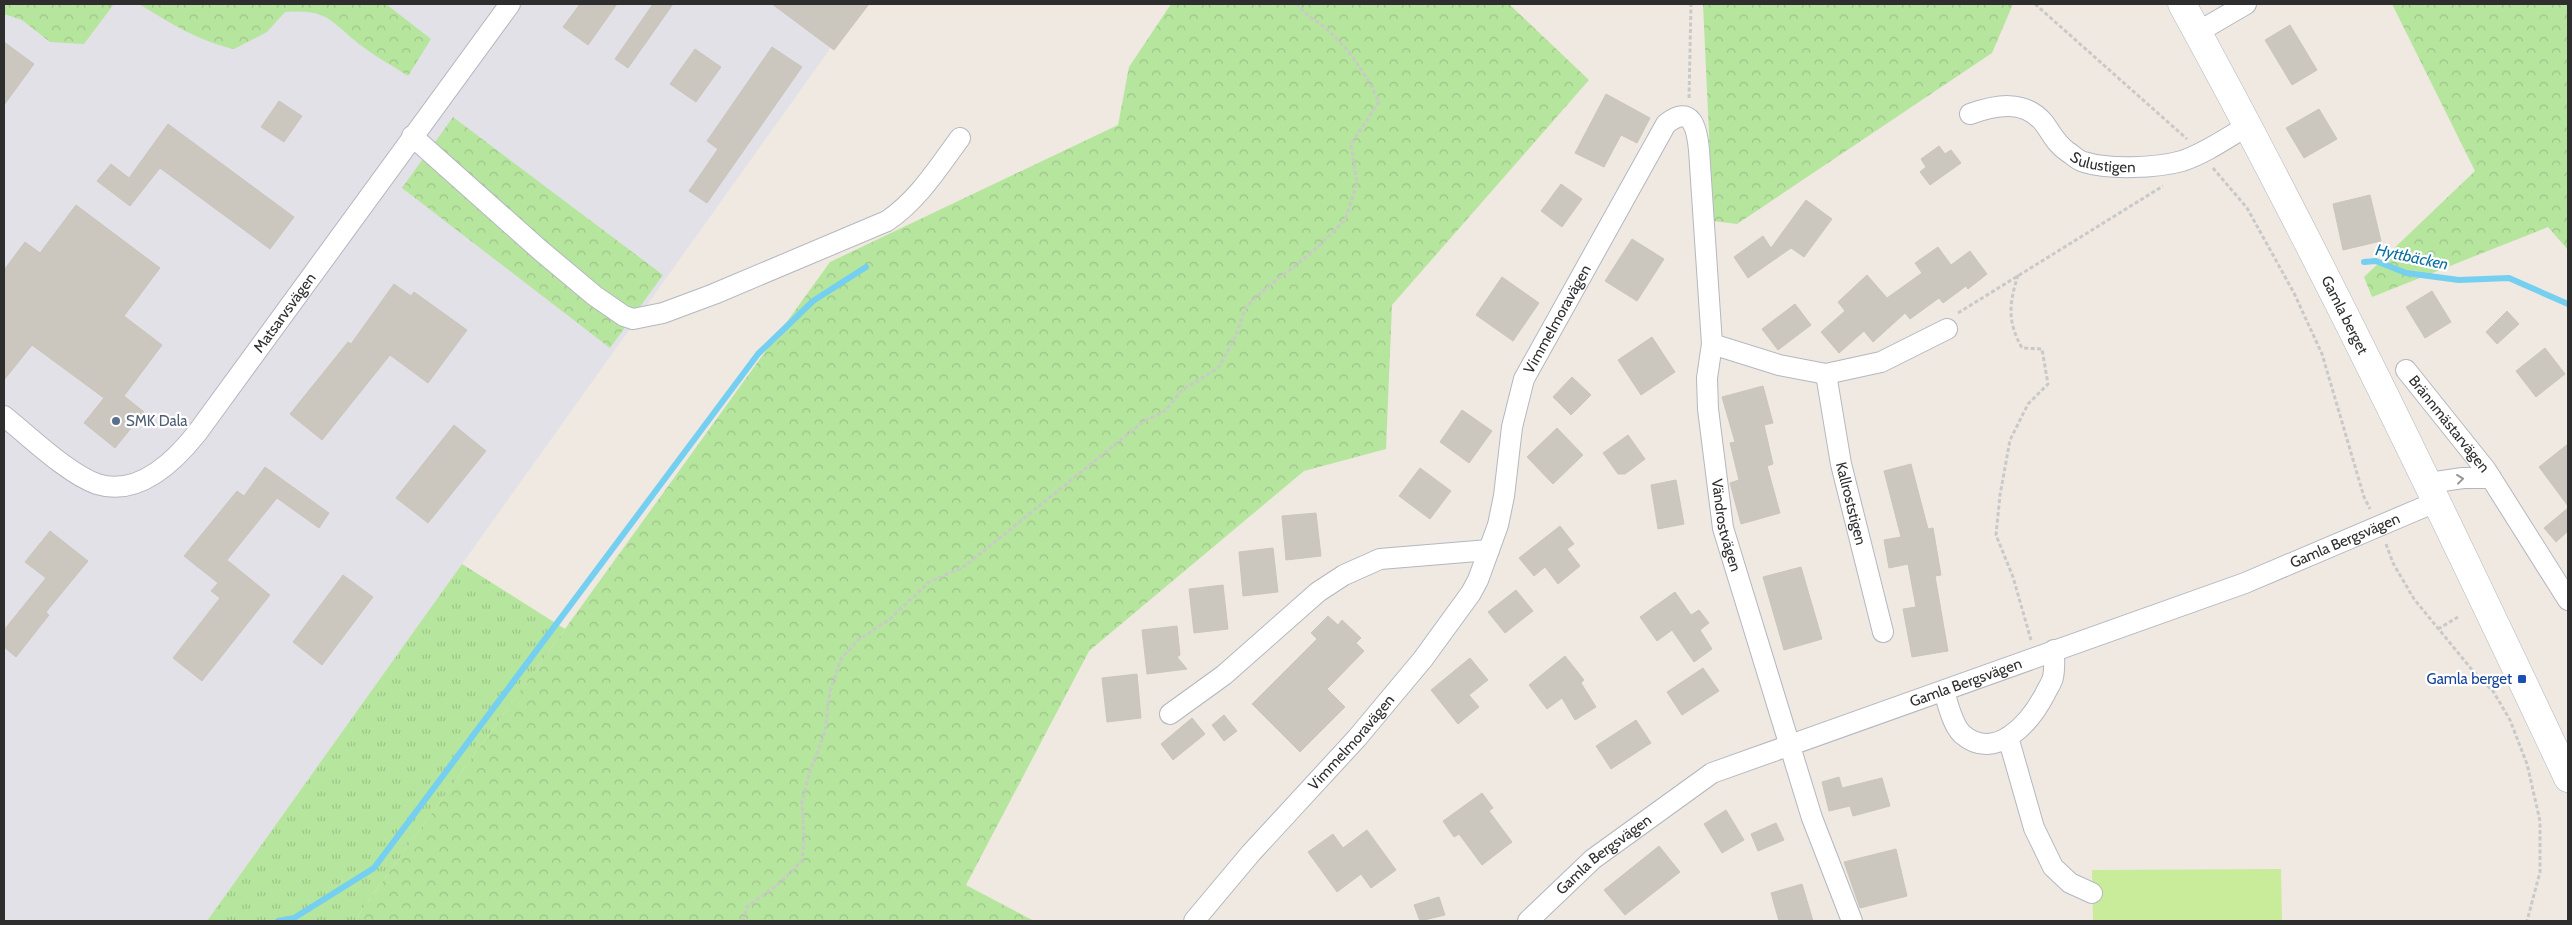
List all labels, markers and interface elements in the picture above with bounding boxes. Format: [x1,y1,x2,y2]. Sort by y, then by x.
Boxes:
street label: Sulustigen [2067,148,2136,176]
water label: Hyttbäcken [2374,240,2450,274]
street label: Vimmelmoravägen [1520,262,1595,377]
street label: Matsarvsvägen [250,270,320,356]
street label: Gamla berget [2317,273,2372,357]
street label: Brännmästarvägen [2405,372,2493,476]
place label: SMK Dala [126,412,188,430]
marker: SMK Dala [110,415,122,427]
street label: Kallroststigen [1832,460,1870,547]
one-way arrow [2456,474,2464,485]
street label: Vändrostvägen [1708,478,1745,574]
street label: Gamla Bergsvägen [2287,509,2403,572]
street label: Gamla Bergsvägen [1907,654,2024,711]
place label: Gamla berget [2427,670,2512,688]
marker: Gamla berget [2516,673,2528,685]
street label: Vimmelmoravägen [1304,691,1398,794]
street label: Gamla Bergsvägen [1552,811,1655,898]

